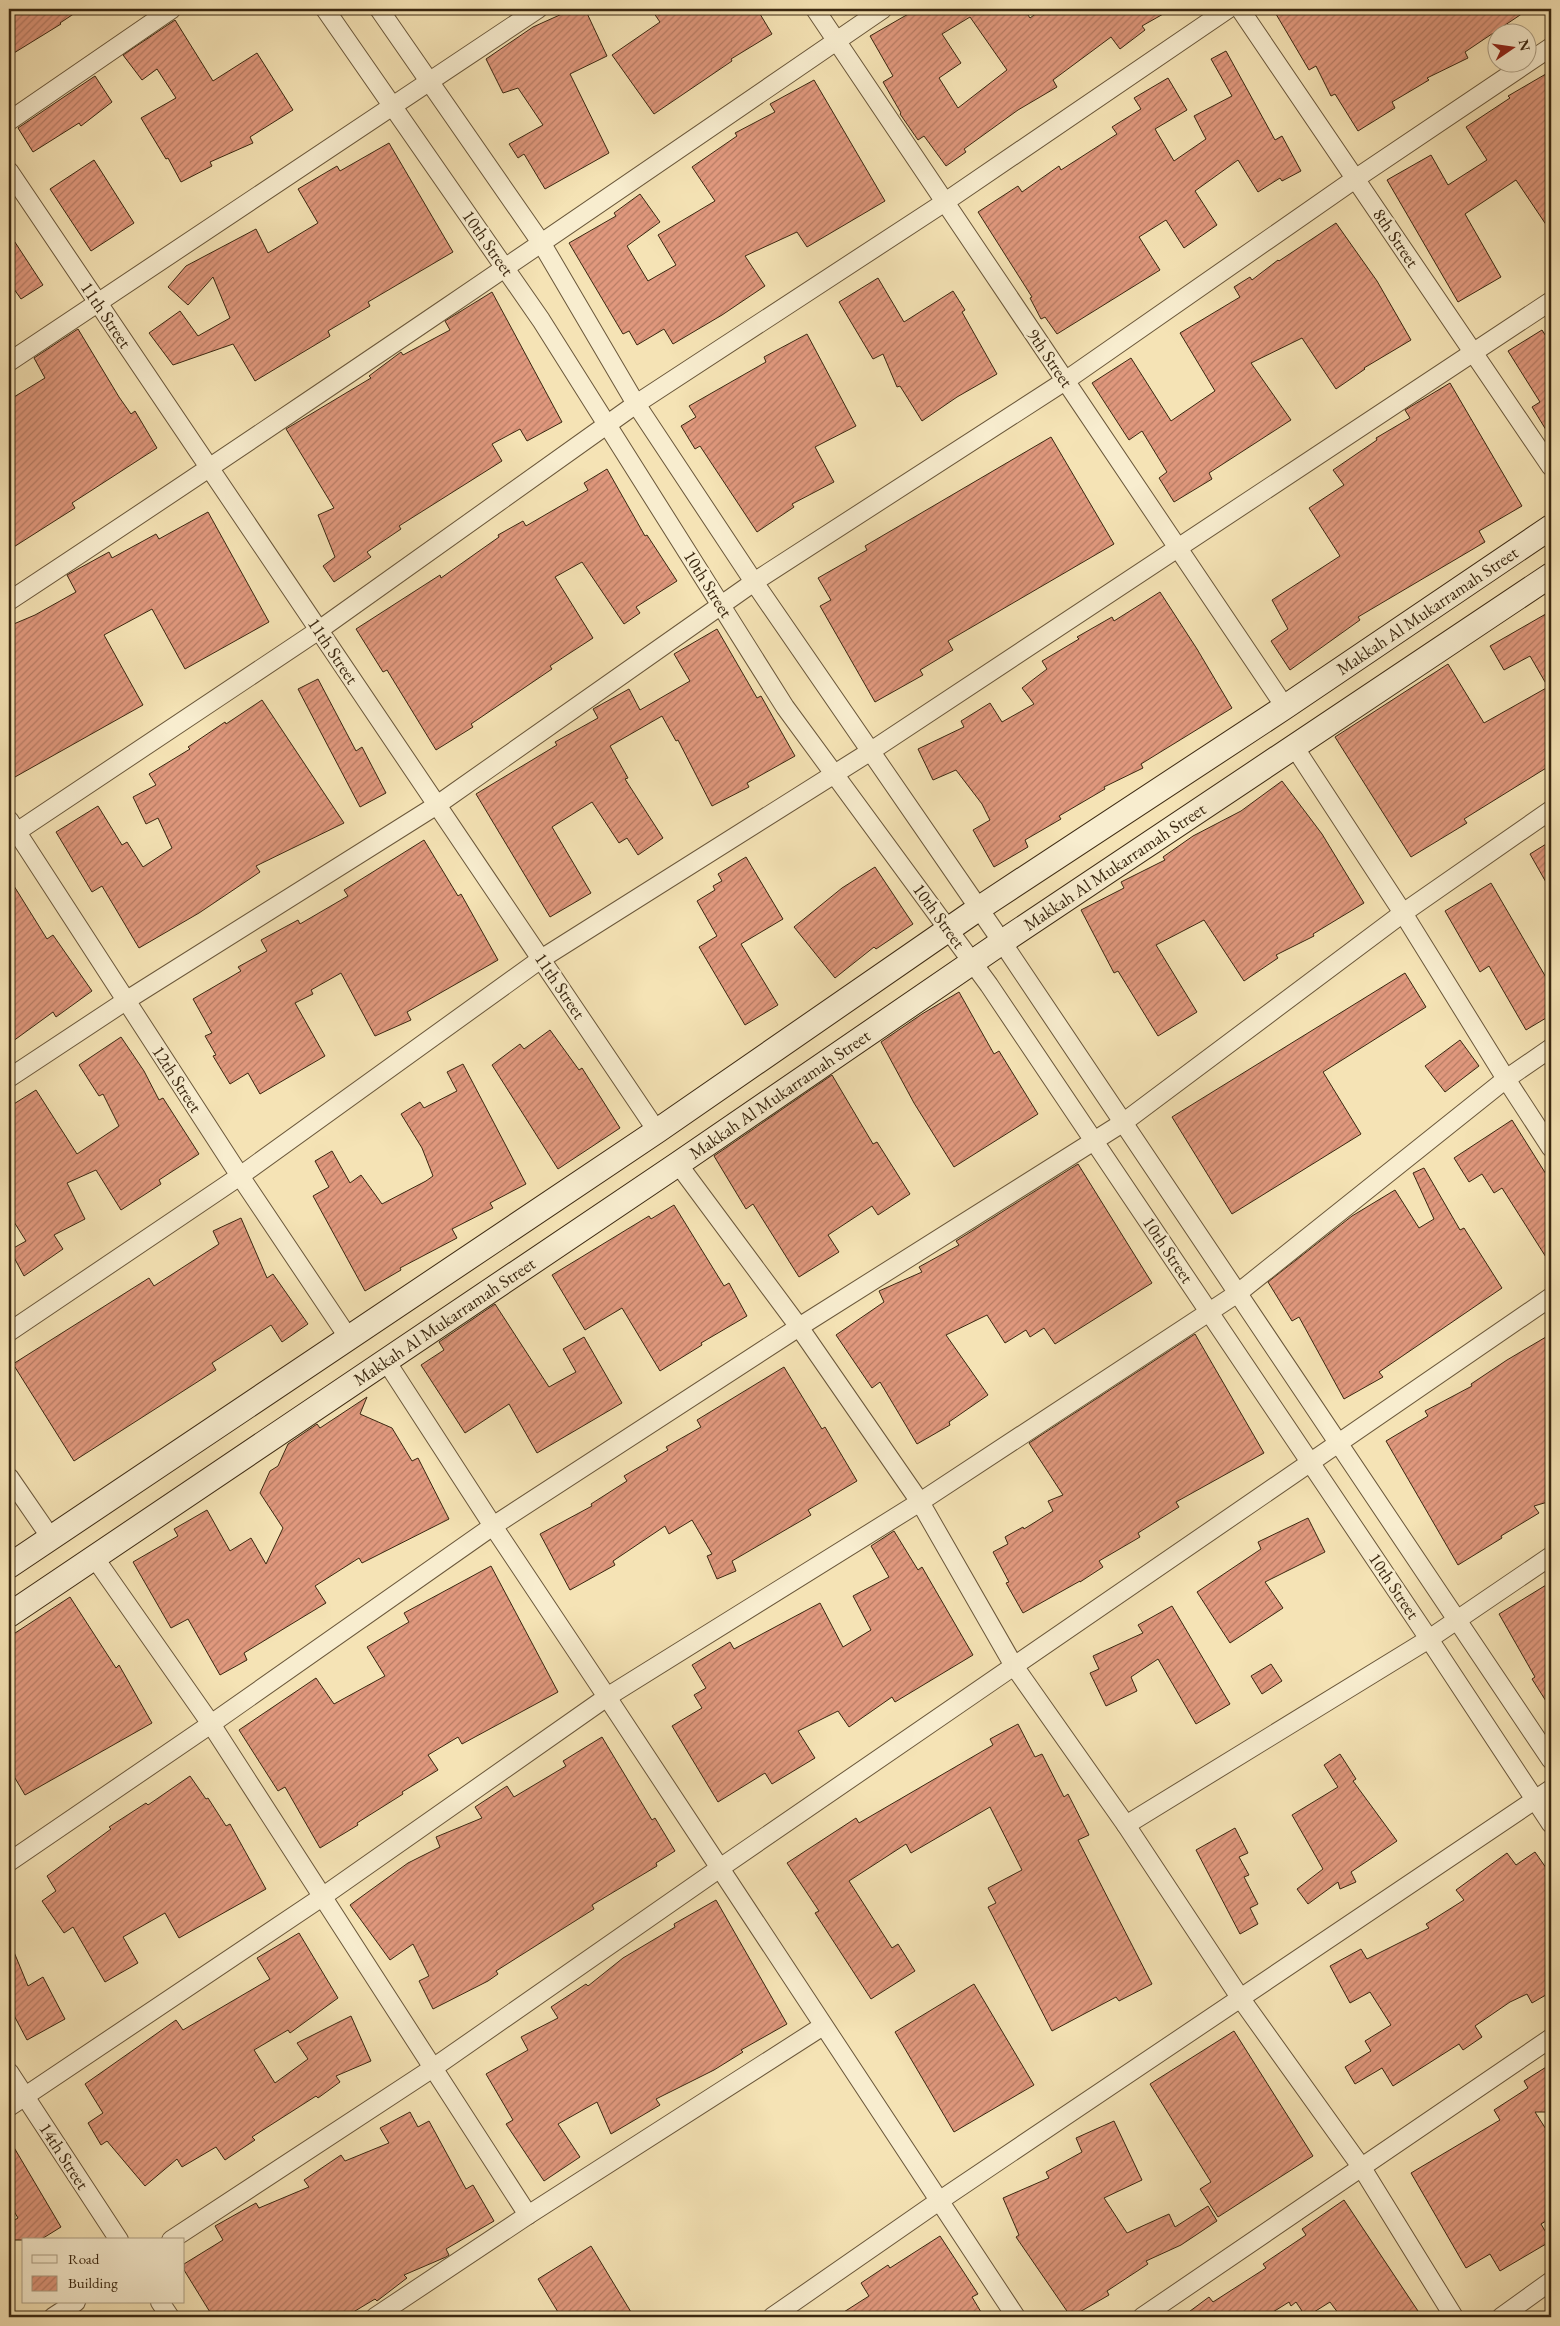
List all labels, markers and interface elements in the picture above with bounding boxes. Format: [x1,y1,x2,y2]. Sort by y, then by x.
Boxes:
north arrow [1488,22,1538,72]
text: N [1515,38,1535,53]
street label: 8th Street [1368,204,1425,272]
street label: 10th Street [457,205,520,280]
street label: 11th Street [76,277,137,353]
street label: 9th Street [1022,324,1079,392]
street label: Makkah Al Mukarramah Street [1332,540,1523,680]
street label: 10th Street [679,546,738,622]
street label: 11th Street [303,613,364,689]
street label: Makkah Al Mukarramah Street [1019,797,1210,936]
street label: 10th Street [908,878,971,953]
street label: 11th Street [530,948,591,1024]
street label: Makkah Al Mukarramah Street [684,1024,875,1164]
street label: 12th Street [147,1041,208,1117]
street label: 10th Street [1138,1212,1199,1288]
street label: Makkah Al Mukarramah Street [349,1251,540,1391]
street label: 10th Street [1364,1548,1425,1624]
street label: 14th Street [34,2118,95,2194]
legend [22,2238,185,2304]
text: Road [68,2249,100,2268]
text: Building [68,2273,118,2292]

